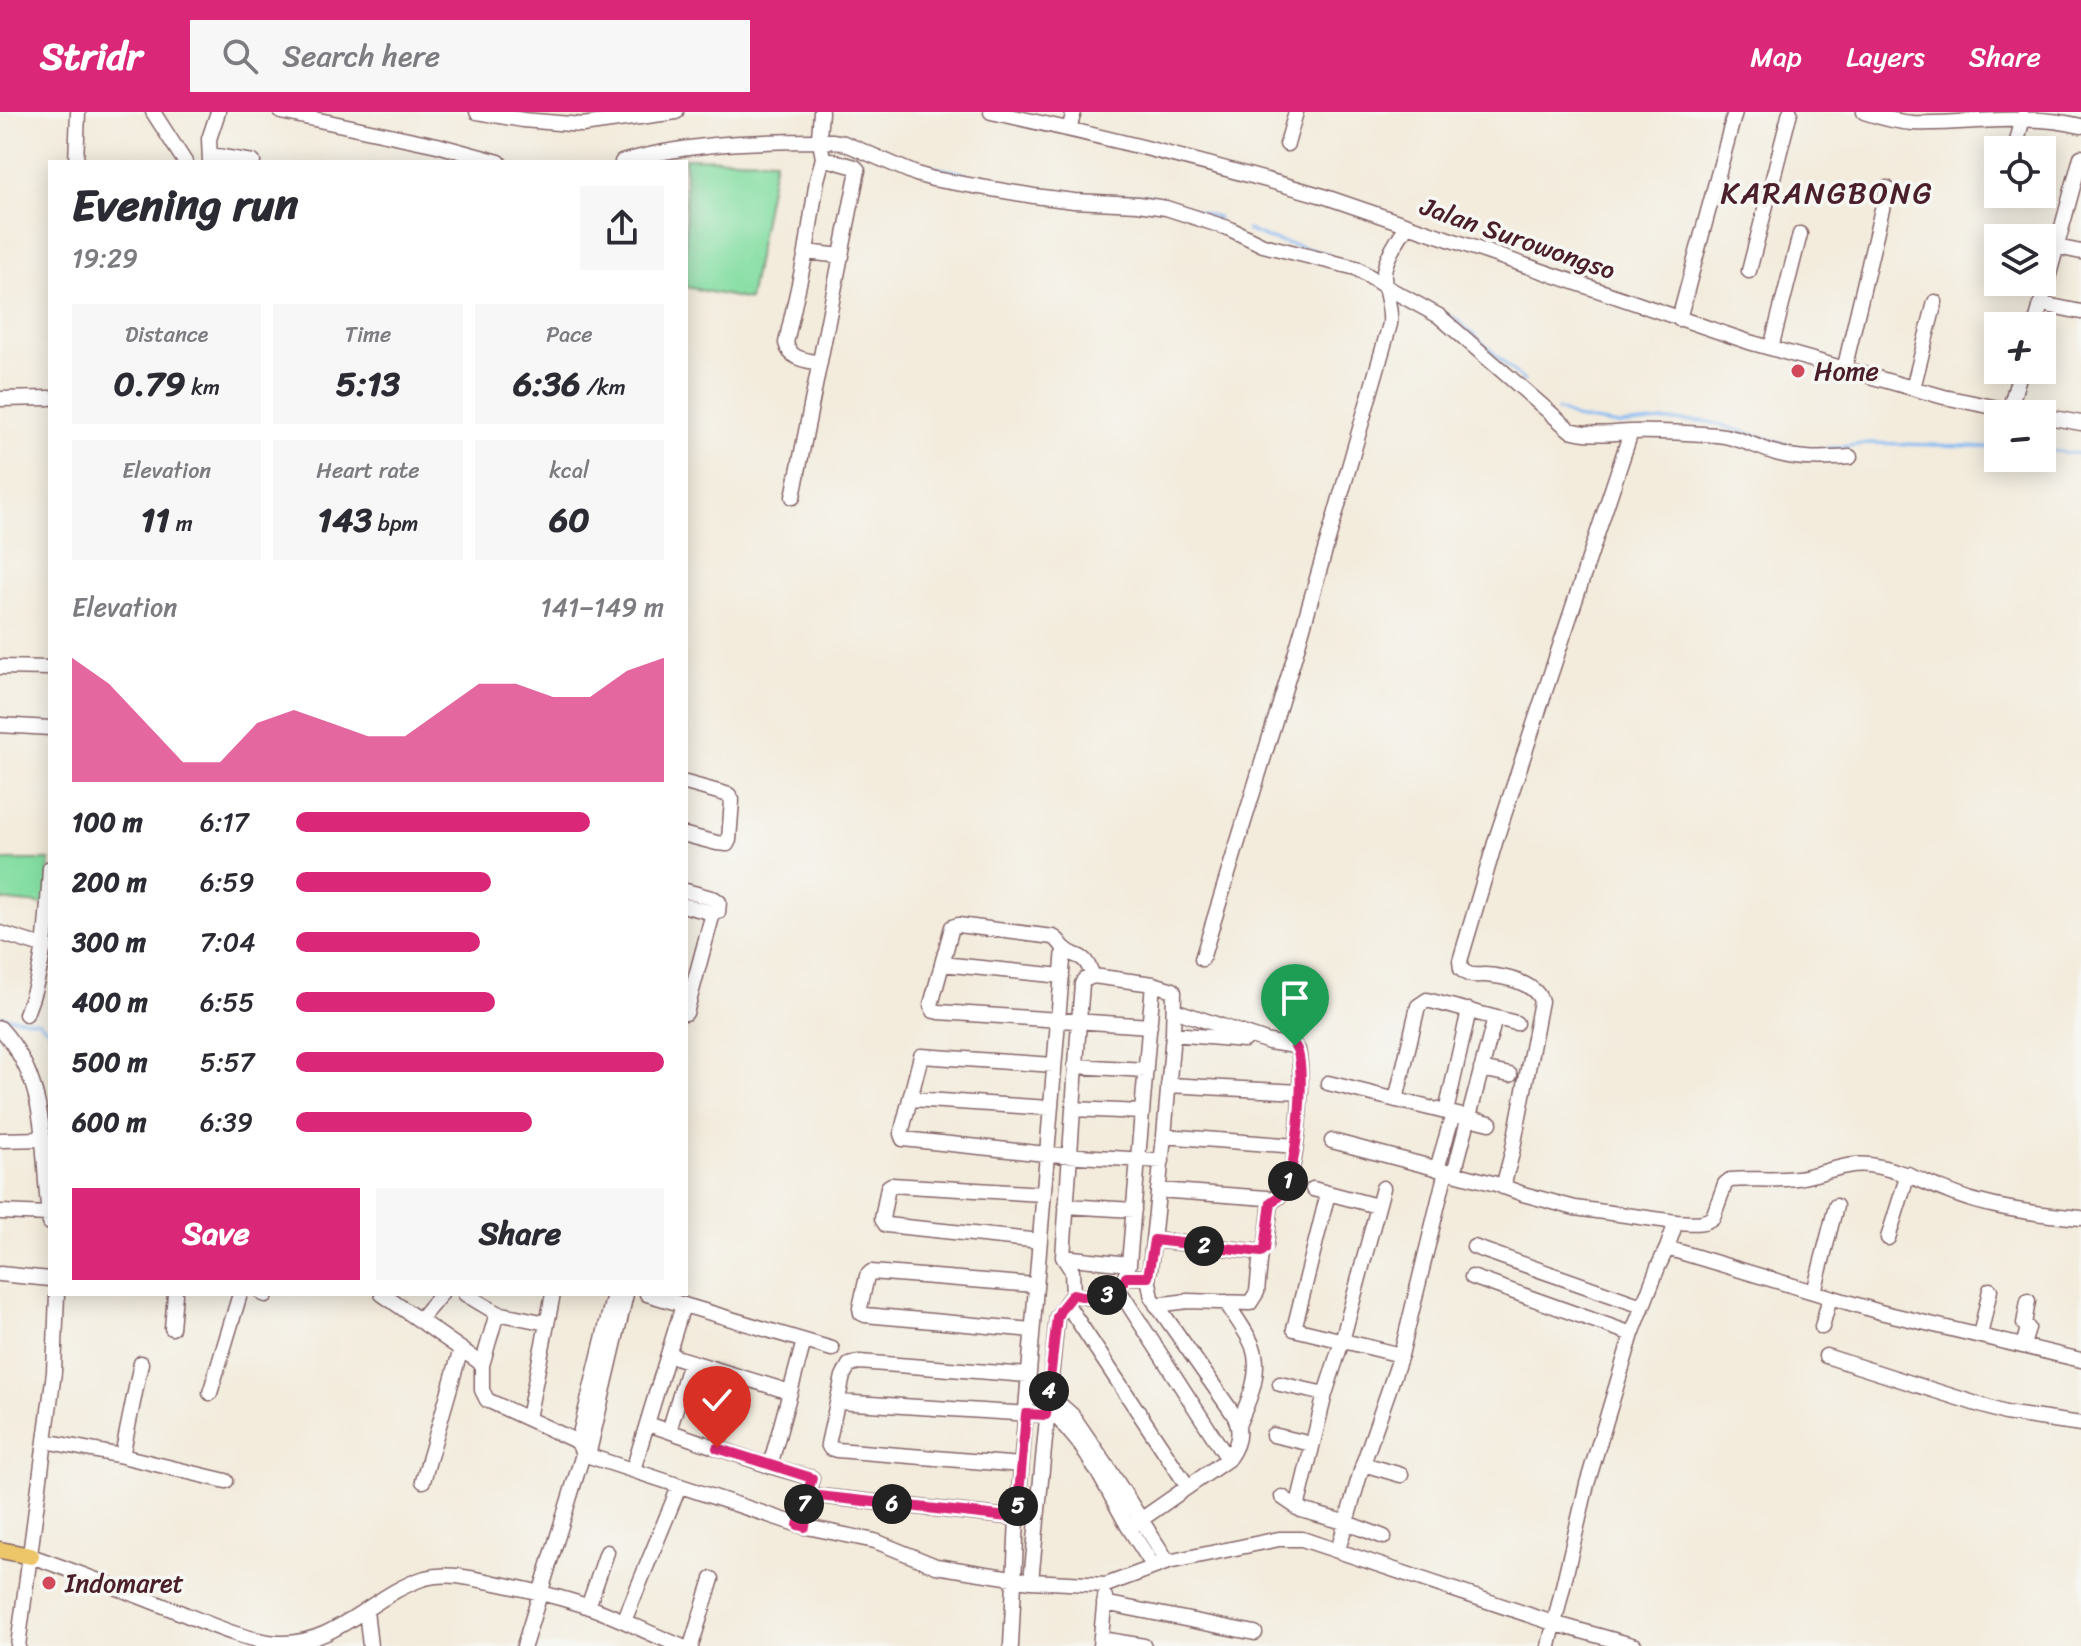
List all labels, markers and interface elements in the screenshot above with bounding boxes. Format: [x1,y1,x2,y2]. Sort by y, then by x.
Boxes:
search box [190,20,750,92]
text: Stridr [40,23,142,90]
text: Search here [282,29,440,83]
text: Map [1750,32,1802,81]
text: Layers [1846,32,1925,81]
text: Share [1969,32,2041,81]
icon: search [218,34,262,78]
map controls [1984,136,2056,472]
button: locate [1984,136,2056,208]
text: Evening run [72,166,298,244]
district label: KARANGBONG [1720,166,1934,220]
street label: Jalan Surowongso [1413,183,1622,293]
button: share [580,186,664,270]
button: layers [1984,224,2056,296]
text: 19:29 [72,235,138,281]
button: + [1984,312,2056,384]
text: Distance [125,315,208,354]
text: Time [345,315,391,354]
text: Pace [546,315,593,354]
place label: Home [1814,348,1879,394]
text: 0.79 [113,354,186,414]
text: 5:13 [336,354,400,414]
text: 6:36 [513,354,580,414]
marker: Home [1789,362,1807,380]
text: km [186,368,220,407]
text: /km [580,368,626,407]
button: − [1984,400,2056,472]
text: Elevation [122,451,211,490]
text: Heart rate [316,451,420,490]
text: kcal [549,451,589,490]
text: 11 [141,490,170,550]
text: 143 [318,490,372,550]
text: 60 [549,490,590,550]
text: m [170,504,193,543]
text: bpm [372,504,418,543]
text: Elevation [72,584,177,630]
text: 141–149 m [541,584,664,630]
text: 100 m [72,799,143,845]
text: 6:17 [200,799,249,845]
text: 200 m [72,859,147,905]
text: 6:59 [200,859,254,905]
text: 300 m [72,919,146,965]
text: 7:04 [200,919,255,965]
pin [1261,964,1329,1046]
icon: arrive [1273,976,1317,1020]
text: 400 m [72,979,148,1025]
text: 6:55 [200,979,254,1025]
text: 500 m [72,1039,147,1085]
text: 5:57 [200,1039,254,1085]
text: 600 m [72,1099,146,1145]
text: 6:39 [200,1099,253,1145]
pin: 1 [1268,1161,1308,1201]
text: 1 [1283,1161,1293,1200]
button: Save [72,1188,360,1280]
button: Share [376,1188,664,1280]
pin: 2 [1184,1226,1224,1266]
text: 2 [1198,1226,1210,1265]
pin: 3 [1087,1275,1127,1315]
text: 3 [1101,1275,1113,1314]
pin [683,1366,751,1448]
pin: 4 [1029,1371,1069,1411]
text: 4 [1042,1371,1056,1410]
icon: check [695,1378,739,1422]
pin: 7 [784,1484,824,1524]
text: 7 [798,1484,810,1523]
pin: 6 [872,1484,912,1524]
text: 6 [886,1484,898,1523]
pin: 5 [998,1486,1038,1526]
text: 5 [1011,1486,1025,1525]
place label: Indomaret [64,1560,184,1606]
marker: Indomaret [40,1574,58,1592]

